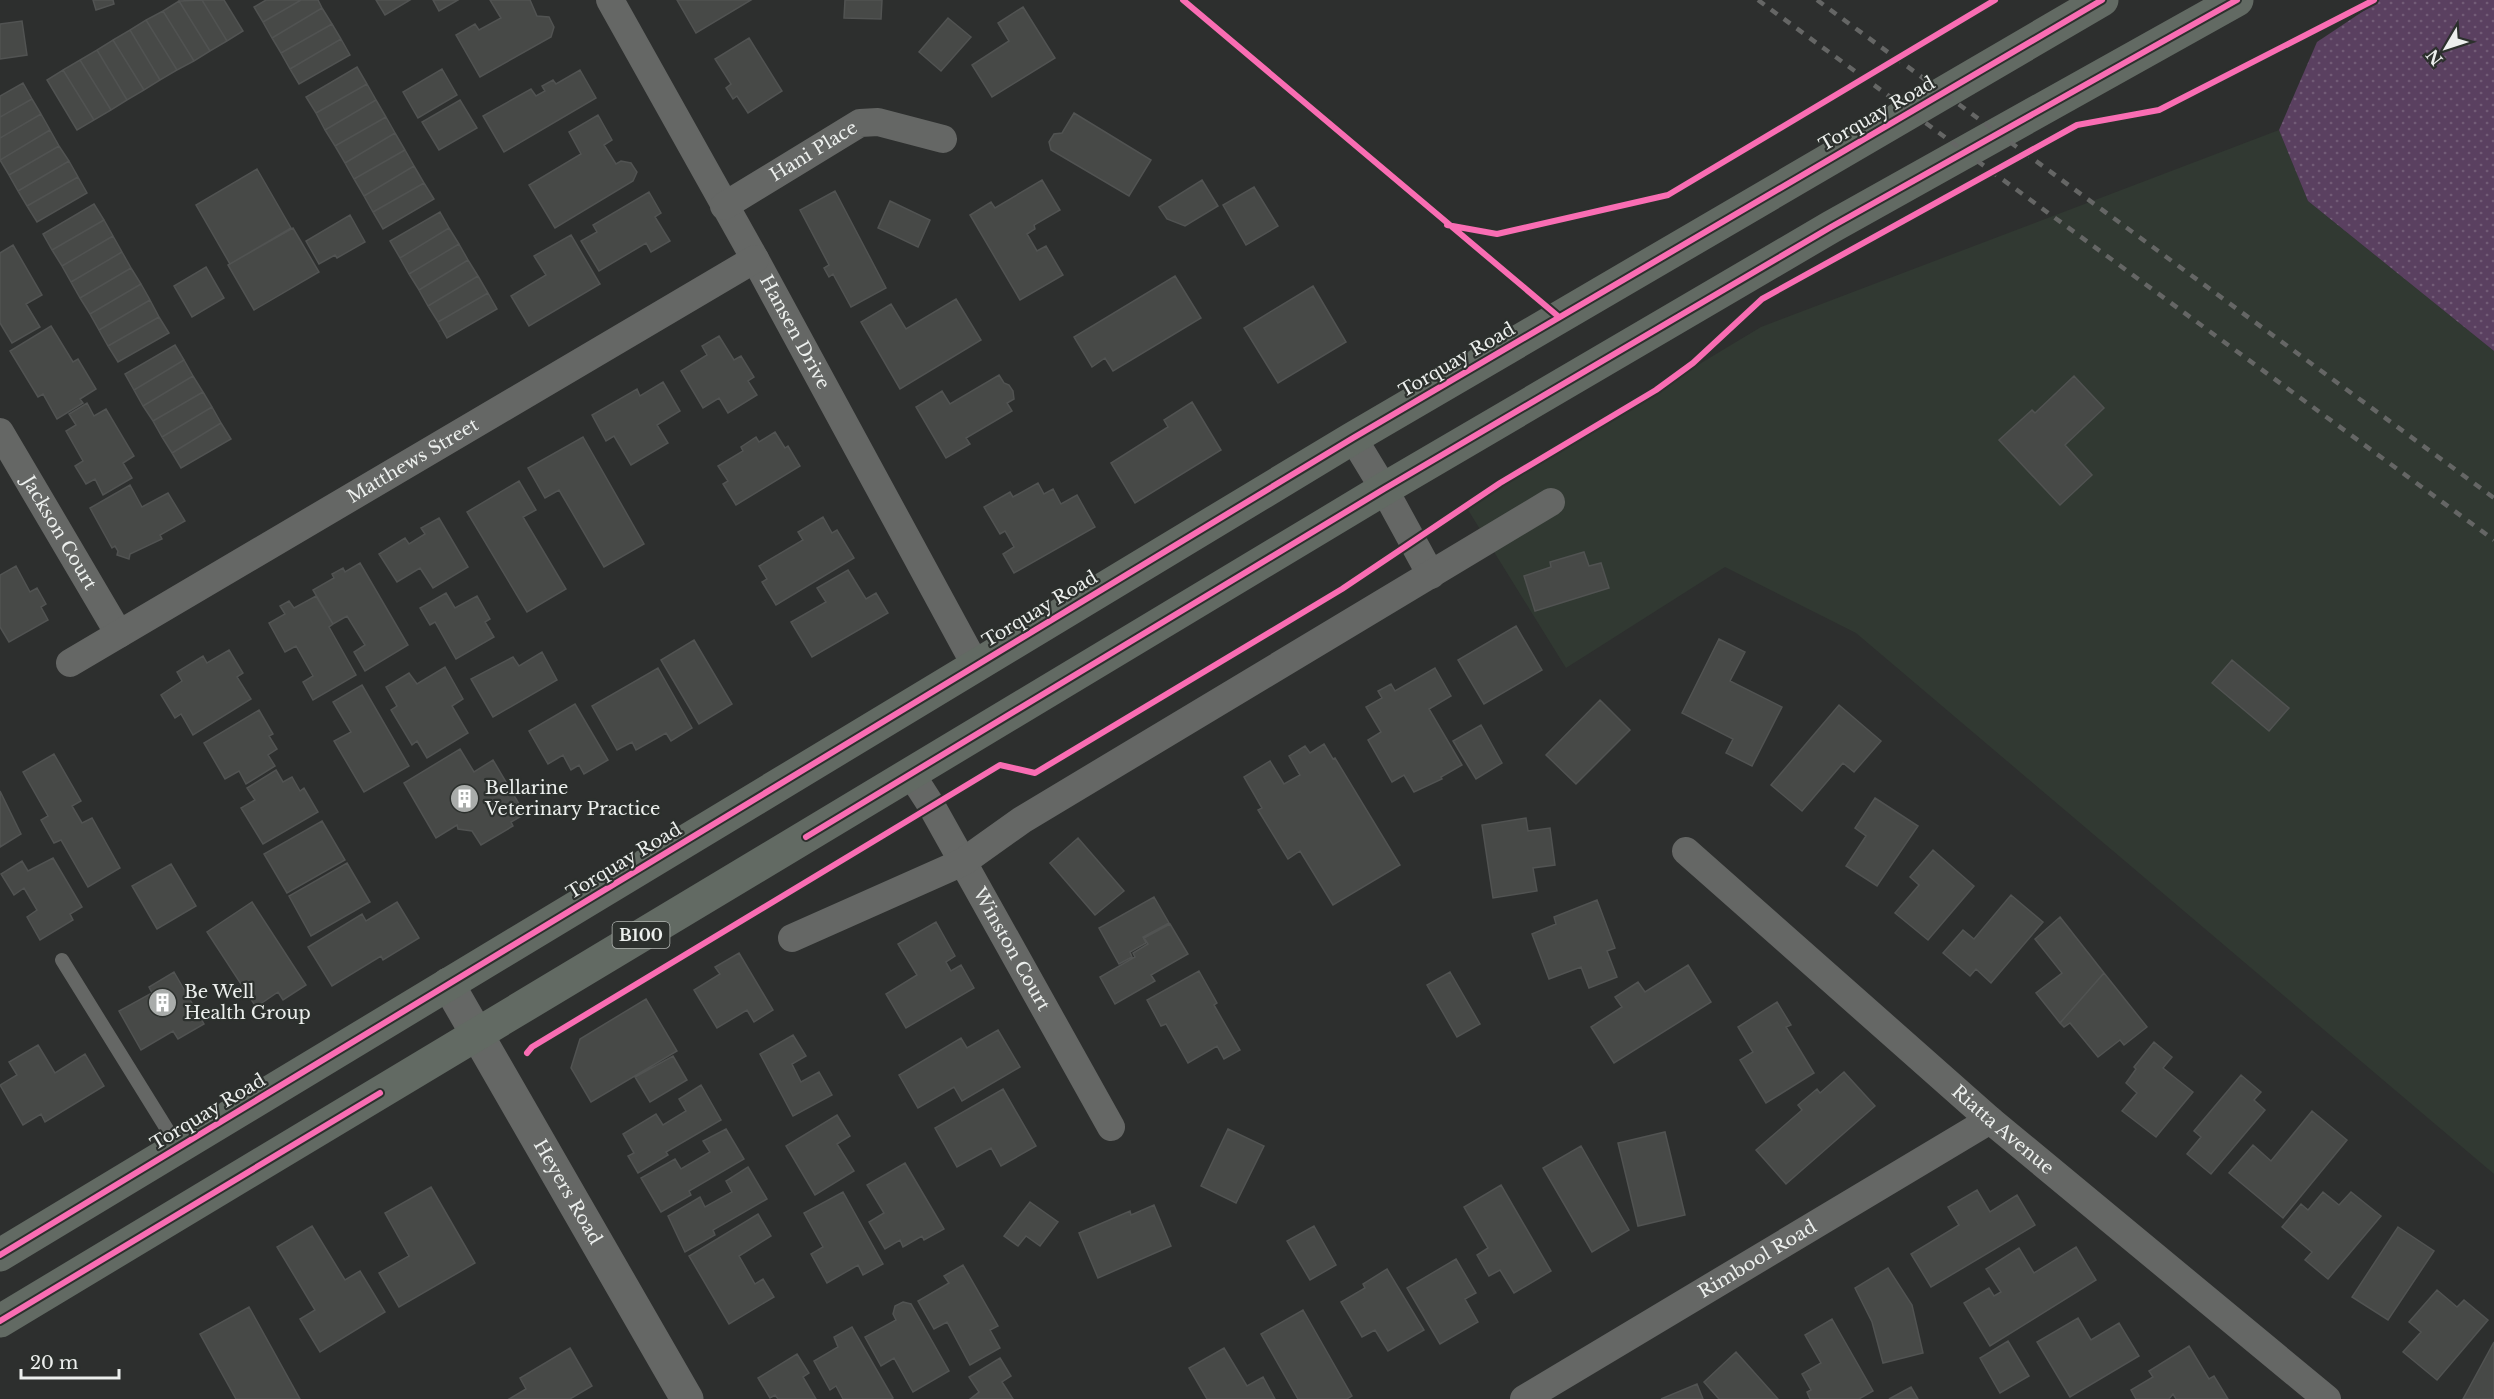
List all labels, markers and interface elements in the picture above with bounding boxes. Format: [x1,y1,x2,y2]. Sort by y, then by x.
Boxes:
north arrow [2416,18,2476,78]
text: N [2422,45,2447,70]
street label: Torquay Road [1815,72,1939,156]
street label: Hani Place [766,116,861,186]
street label: Hansen Drive [755,271,835,393]
street label: Torquay Road [1395,318,1519,402]
street label: Matthews Street [343,414,483,508]
street label: Jackson Court [16,470,102,594]
street label: Torquay Road [979,566,1101,652]
place label: Bellarine Veterinary Practice [484,777,660,820]
building icon: Bellarine Veterinary Practice [448,782,480,814]
street label: Torquay Road [563,818,685,904]
street label: Winston Court [968,883,1055,1015]
road number: B100 [612,922,670,948]
place label: Be Well Health Group [184,981,311,1024]
building icon: Be Well Health Group [147,986,179,1018]
street label: Torquay Road [147,1069,269,1155]
street label: Riatta Avenue [1947,1080,2058,1179]
street label: Heyers Road [529,1136,607,1248]
street label: Rimbool Road [1694,1215,1820,1303]
scale bar [21,1342,118,1380]
text: 20 m [30,1352,78,1374]

